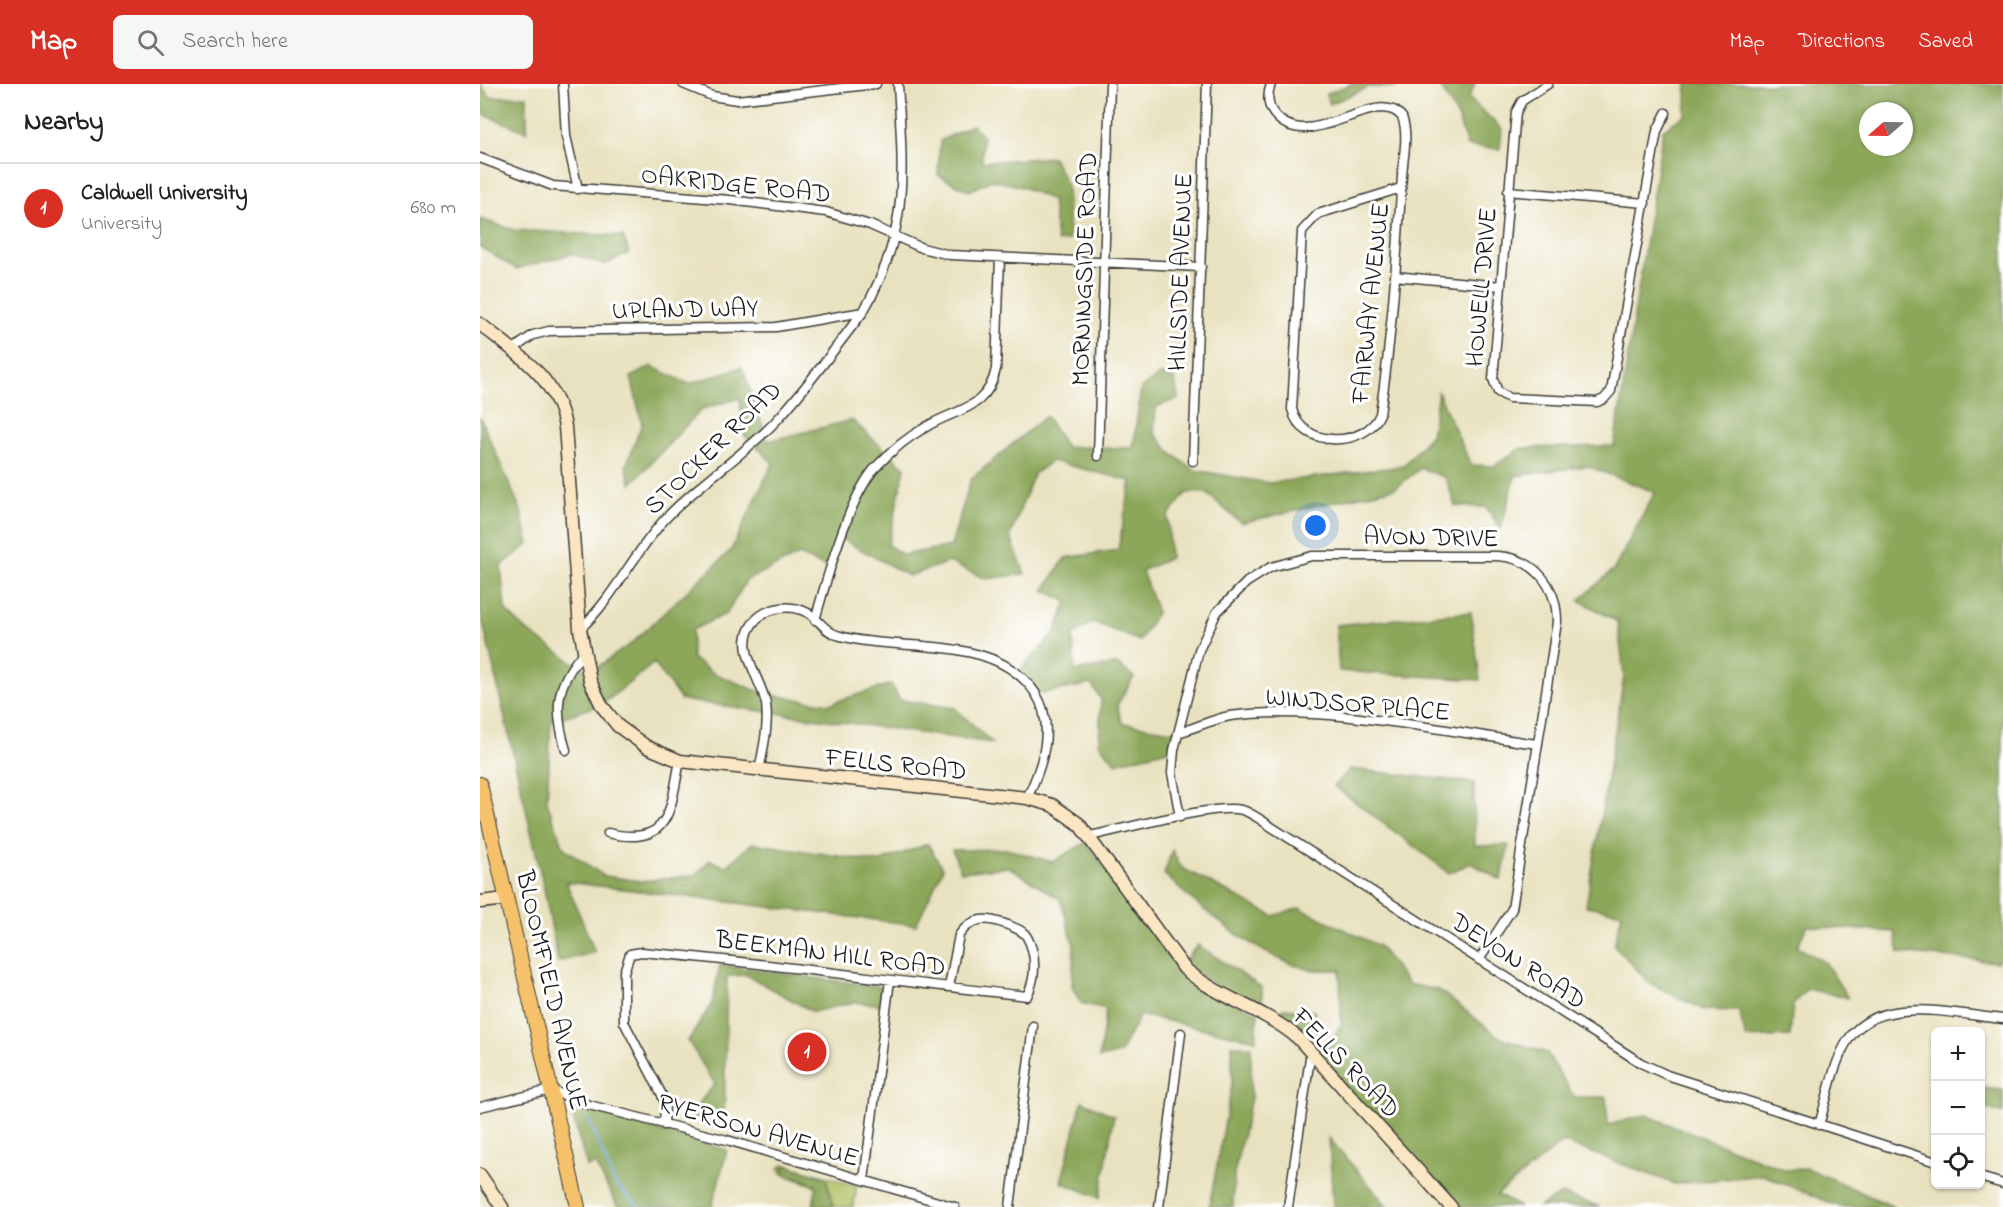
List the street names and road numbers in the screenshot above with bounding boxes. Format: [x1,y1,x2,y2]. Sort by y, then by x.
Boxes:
street label: MORNINGSIDE ROAD [1063,151,1109,387]
street label: OAKRIDGE ROAD [639,157,832,215]
street label: HILLSIDE AVENUE [1160,172,1204,372]
street label: FAIRWAY AVENUE [1342,201,1401,407]
street label: HOWELL DRIVE [1457,206,1509,369]
street label: UPLAND WAY [611,291,759,331]
street label: STOCKER ROAD [636,373,792,525]
street label: AVON DRIVE [1363,519,1499,559]
street label: WINDSOR PLACE [1264,679,1452,733]
street label: FELLS ROAD [822,740,968,792]
street label: BLOOMFIELD AVENUE [504,866,596,1114]
street label: DEVON ROAD [1441,904,1593,1021]
street label: BEEKMAN HILL ROAD [713,922,948,988]
street label: FELLS ROAD [1281,999,1408,1128]
street label: RYERSON AVENUE [653,1085,863,1179]

